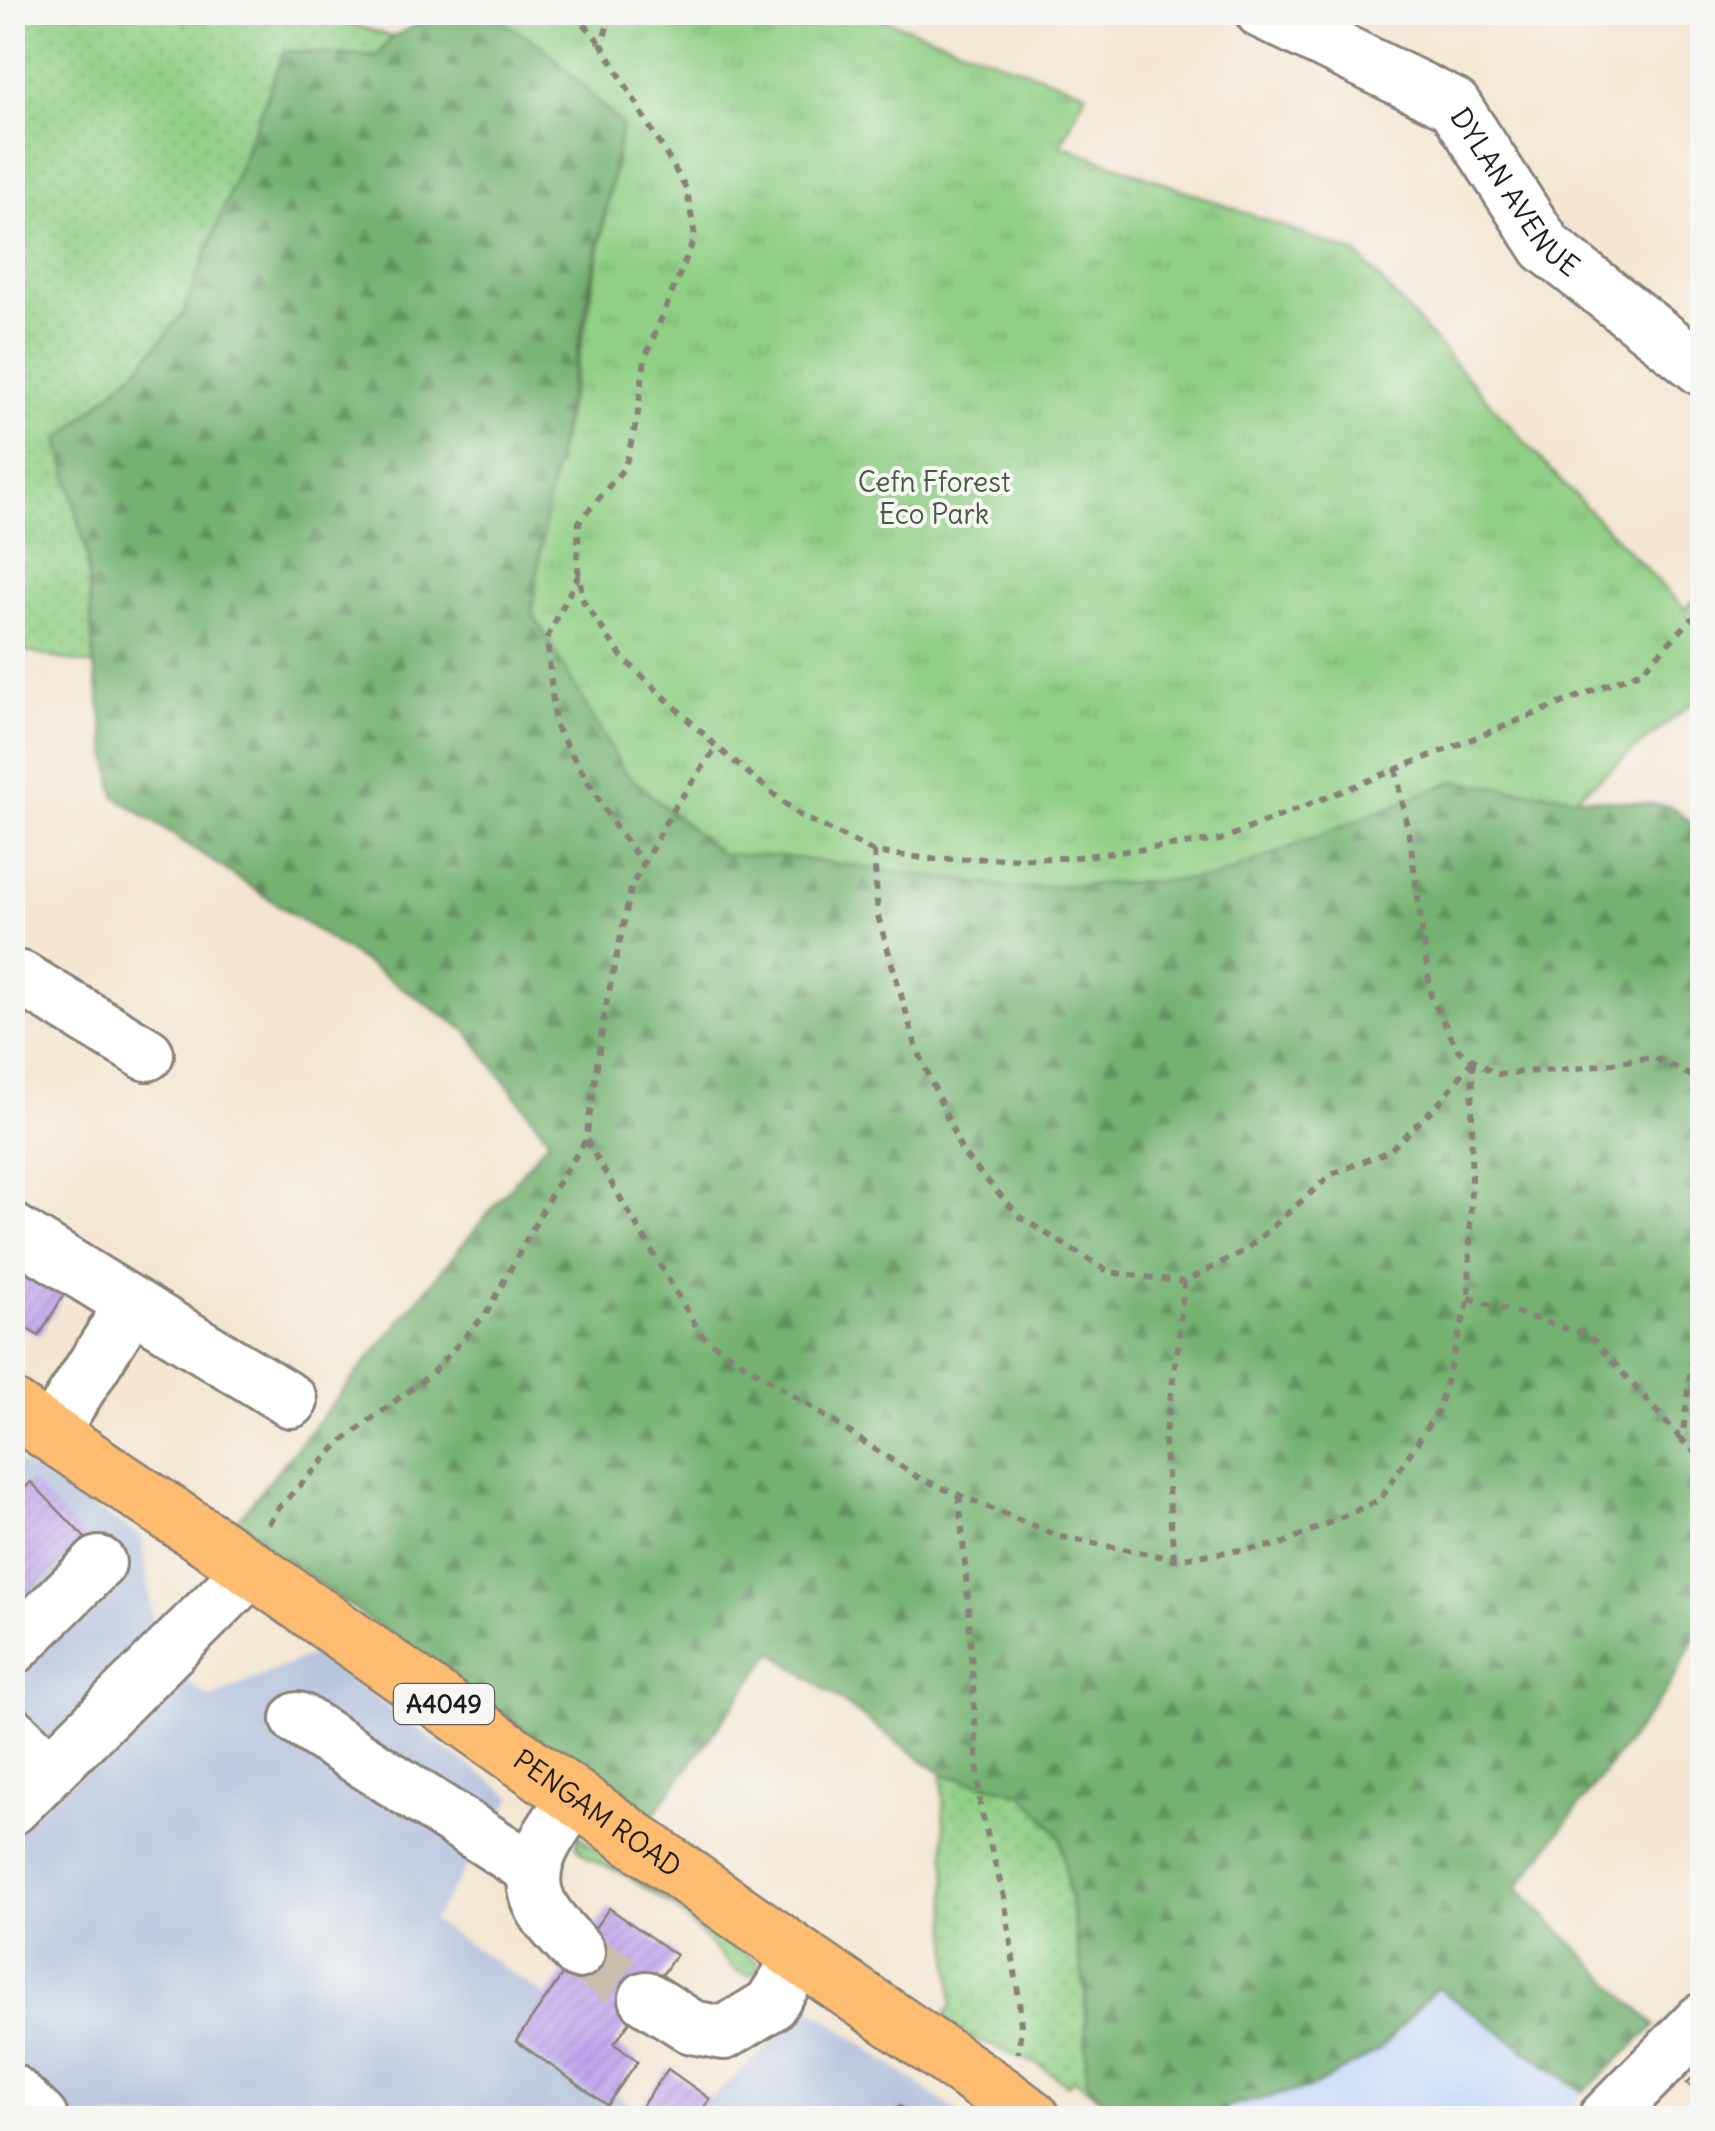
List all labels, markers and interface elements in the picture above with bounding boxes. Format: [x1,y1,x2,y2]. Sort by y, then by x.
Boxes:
street label: DYLAN AVENUE [1442,101,1587,284]
park label: Cefn Fforest Eco Park [858,464,1010,532]
road number: A4049 [394,1684,494,1724]
street label: PENGAM ROAD [506,1741,688,1885]

